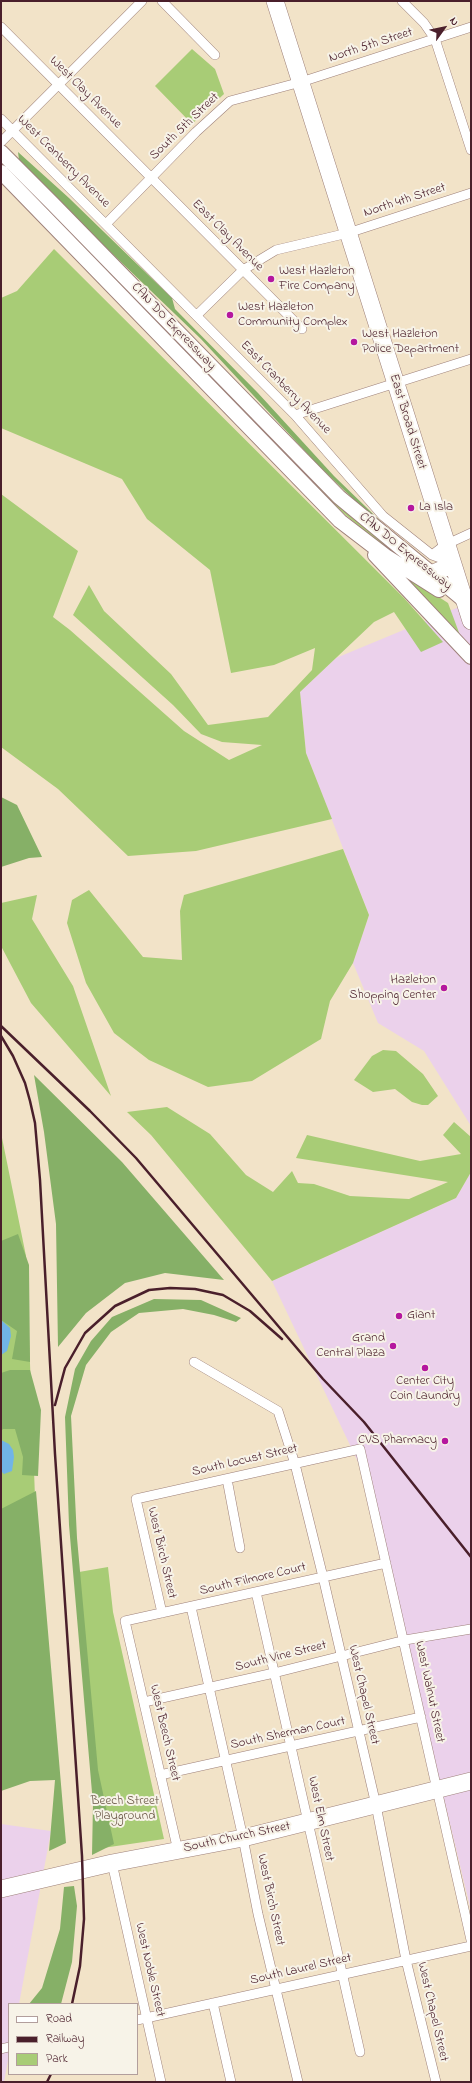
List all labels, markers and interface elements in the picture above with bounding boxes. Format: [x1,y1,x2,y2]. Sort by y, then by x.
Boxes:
north arrow [424,8,464,48]
text: N [445,14,463,29]
street label: North 5th Street [327,25,415,67]
street label: West Clay Avenue [46,54,124,132]
street label: South 5th Street [147,90,223,164]
street label: West Cranberry Avenue [13,112,113,212]
street label: North 4th Street [362,180,448,222]
street label: East Clay Avenue [188,197,266,275]
place label: West Hazleton Fire Company [279,264,355,295]
marker: West Hazleton Fire Company [266,274,276,284]
street label: CAN DO Expressway [127,280,219,374]
place label: West Hazleton Community Complex [238,300,348,331]
marker: West Hazleton Community Complex [225,310,235,320]
place label: West Hazleton Police Department [362,327,459,358]
marker: West Hazleton Police Department [349,337,359,347]
street label: East Cranberry Avenue [236,338,334,438]
street label: East Broad Street [385,372,429,472]
place label: La Isla [419,500,453,516]
marker: La Isla [406,503,416,513]
street label: CAN DO Expressway [355,510,455,594]
place label: Hazleton Shopping Center [349,973,436,1004]
marker: Hazleton Shopping Center [439,983,449,993]
place label: Giant [407,1308,435,1324]
marker: Giant [394,1311,404,1321]
place label: Grand Central Plaza [316,1331,385,1362]
marker: Grand Central Plaza [388,1341,398,1351]
marker: Center City Coin Laundry [420,1363,430,1373]
place label: Center City Coin Laundry [390,1374,460,1405]
place label: CVS Pharmacy [358,1433,437,1449]
marker: CVS Pharmacy [440,1436,450,1446]
street label: South Locust Street [191,1441,299,1481]
street label: West Birch Street [143,1506,179,1600]
street label: South Filmore Court [198,1560,308,1600]
street label: South Vine Street [234,1638,328,1676]
street label: West Walnut Street [411,1640,447,1744]
street label: West Chapel Street [344,1644,382,1746]
street label: West Beech Street [145,1683,183,1783]
street label: South Sherman Court [229,1714,347,1754]
street label: West Elm Street [303,1775,337,1863]
park label: Beech Street Playground [91,1794,159,1825]
street label: South Church Street [182,1819,292,1857]
street label: West Birch Street [253,1853,287,1947]
street label: West Noble Street [131,1922,167,2018]
street label: South Laurel Street [249,1951,353,1989]
street label: West Chapel Street [413,1961,451,2063]
legend [8,2003,138,2075]
text: Road [46,2010,72,2028]
text: Railway [46,2030,84,2048]
text: Park [46,2050,68,2068]

